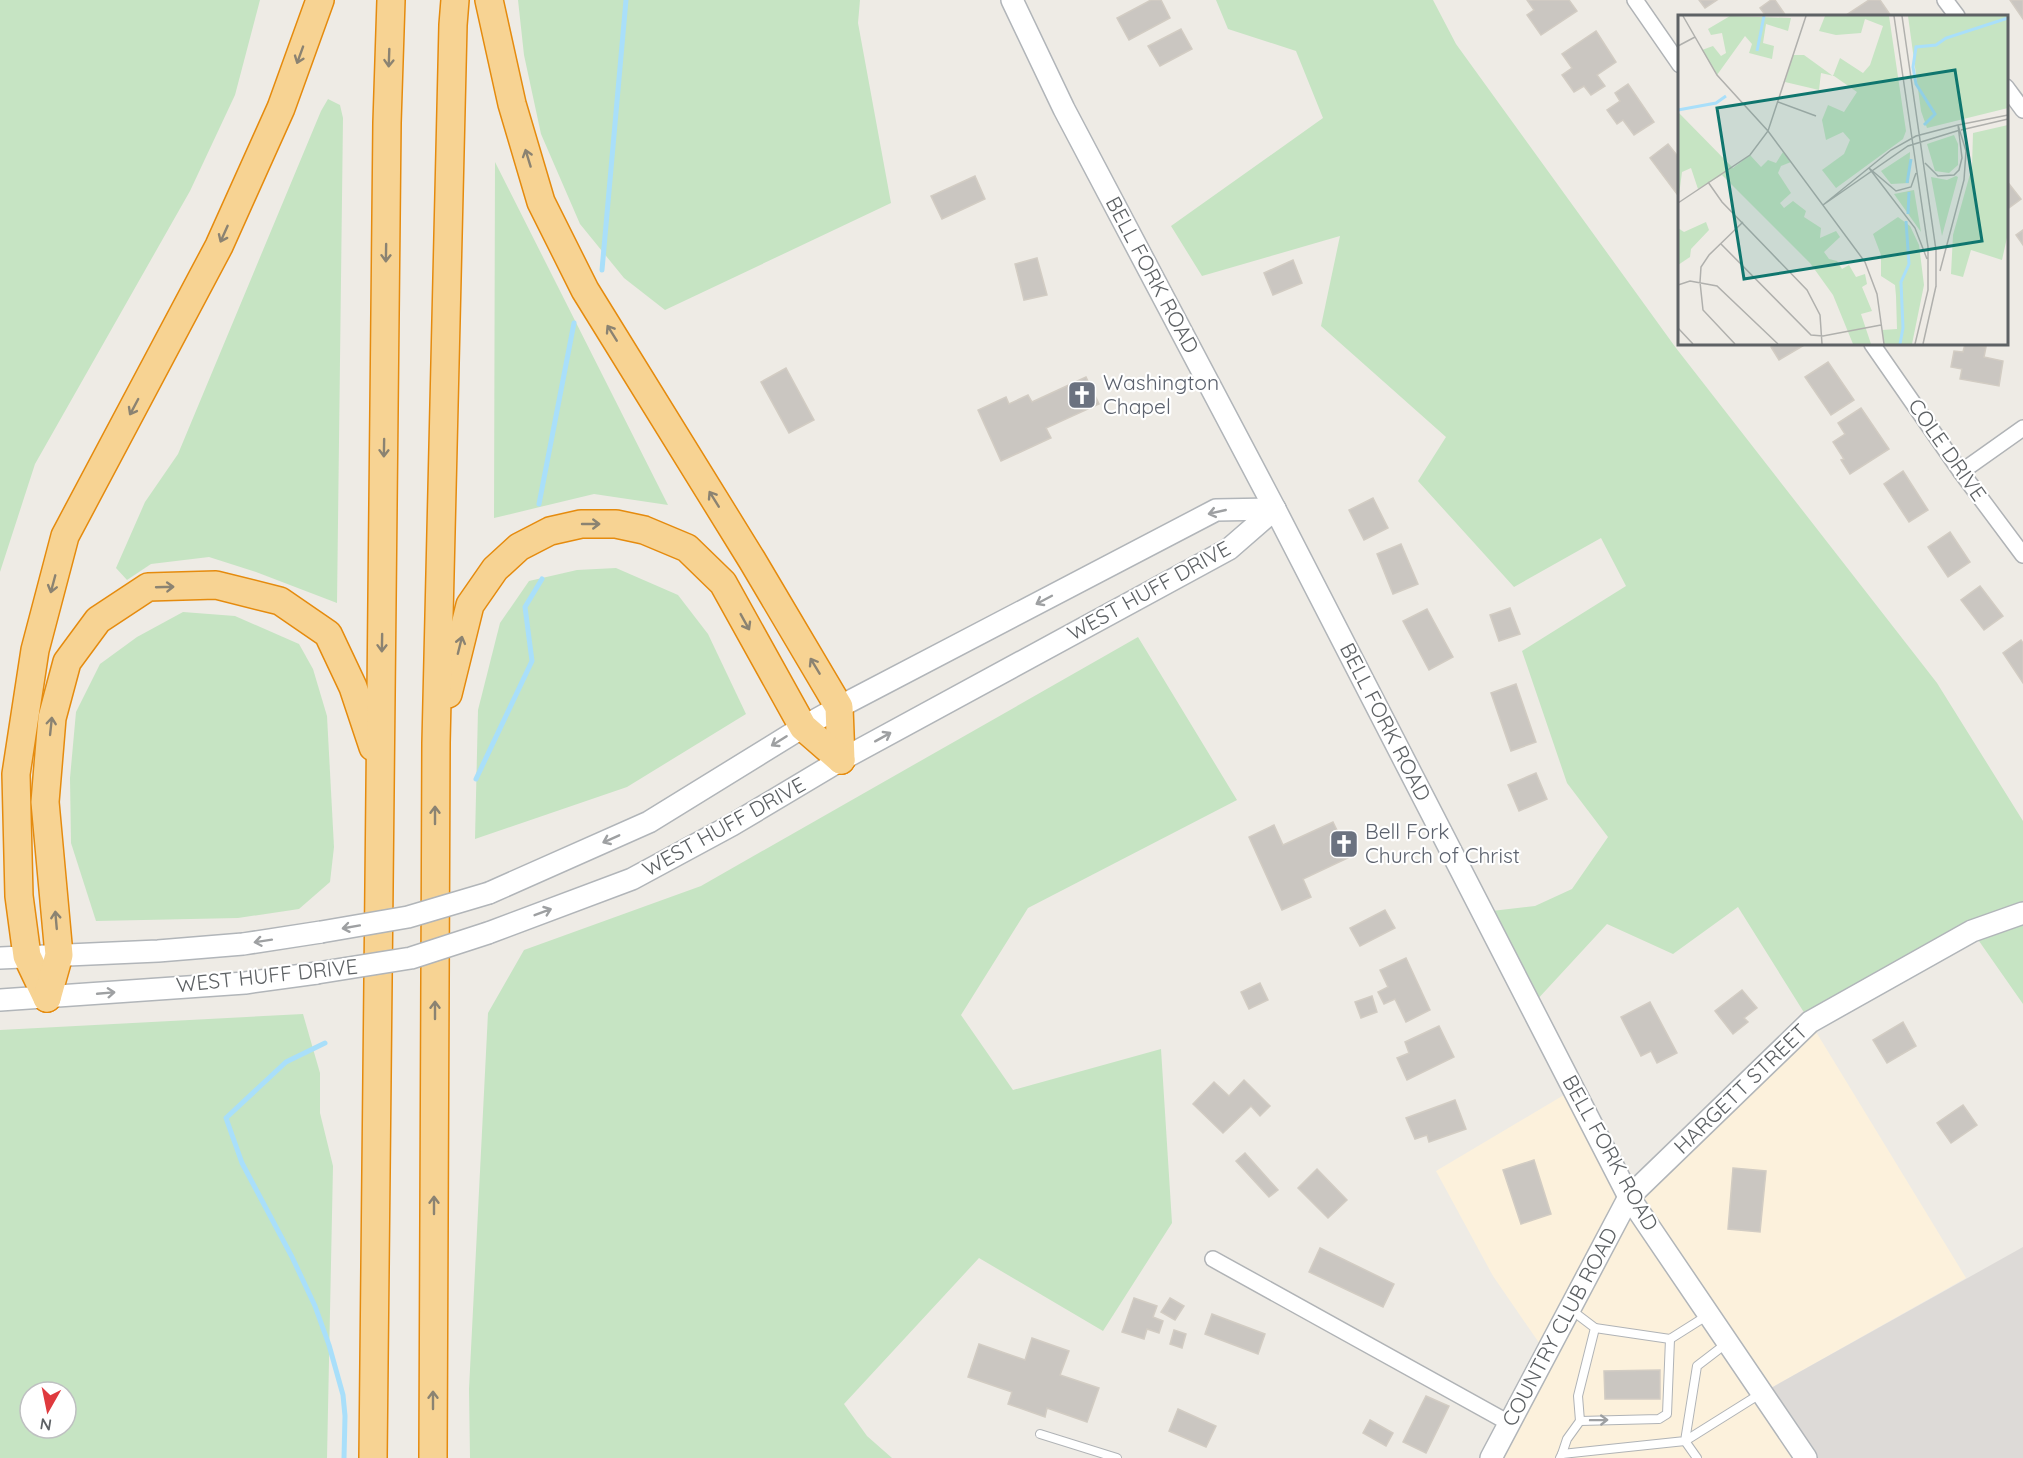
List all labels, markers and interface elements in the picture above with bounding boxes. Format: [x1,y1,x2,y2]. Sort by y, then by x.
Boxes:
inset map [1678,15,2008,345]
one-way arrow [294,45,305,64]
one-way arrow [383,48,395,68]
one-way arrow [522,149,533,168]
street label: BELL FORK ROAD [1101,192,1205,357]
one-way arrow [218,225,229,243]
one-way arrow [380,243,392,263]
one-way arrow [605,325,617,342]
place label: Washington Chapel [1103,369,1219,419]
church icon: Washington Chapel [1066,379,1098,411]
street label: COLE DRIVE [1903,393,1993,506]
one-way arrow [128,398,139,416]
one-way arrow [378,438,390,458]
one-way arrow [708,491,720,508]
one-way arrow [1208,507,1227,518]
one-way arrow [581,518,601,530]
street label: WEST HUFF DRIVE [1062,535,1235,646]
one-way arrow [46,574,58,593]
one-way arrow [154,581,174,592]
one-way arrow [1035,595,1053,606]
one-way arrow [739,613,751,630]
one-way arrow [376,633,388,653]
one-way arrow [455,636,467,655]
street label: BELL FORK ROAD [1335,638,1437,805]
one-way arrow [808,658,820,675]
one-way arrow [46,717,57,736]
one-way arrow [874,731,891,743]
one-way arrow [771,736,788,748]
street label: WEST HUFF DRIVE [637,771,810,882]
one-way arrow [429,805,441,825]
place label: Bell Fork Church of Christ [1365,818,1520,868]
church icon: Bell Fork Church of Christ [1328,828,1360,860]
one-way arrow [602,834,621,845]
one-way arrow [533,906,551,917]
one-way arrow [50,911,61,931]
one-way arrow [341,921,361,932]
one-way arrow [253,936,273,947]
street label: WEST HUFF DRIVE [175,953,359,997]
one-way arrow [95,987,115,998]
one-way arrow [429,1000,441,1020]
street label: HARGETT STREET [1668,1018,1813,1159]
street label: BELL FORK ROAD [1557,1070,1664,1235]
one-way arrow [428,1195,440,1215]
street label: COUNTRY CLUB ROAD [1496,1223,1623,1430]
north arrow [18,1380,78,1440]
one-way arrow [427,1390,439,1410]
text: N [38,1414,53,1436]
one-way arrow [1589,1414,1609,1426]

